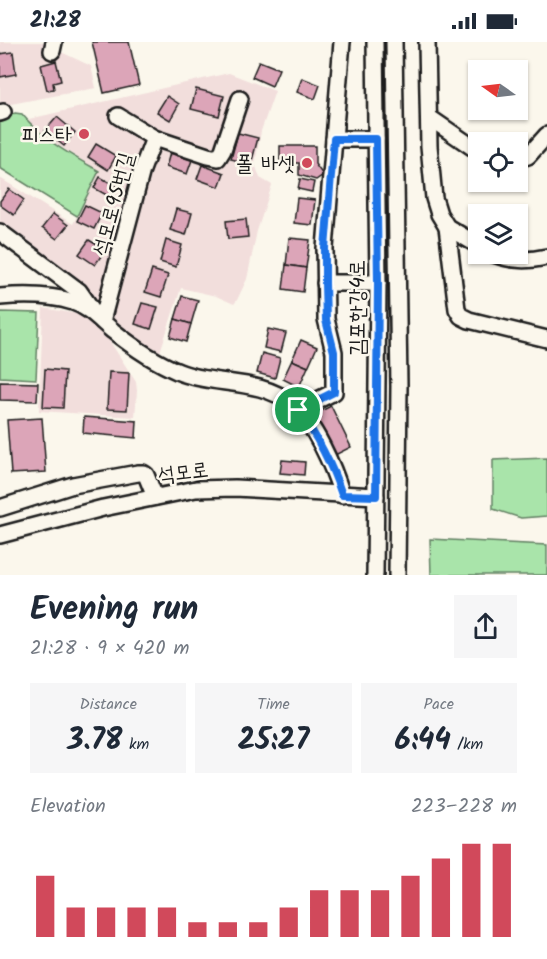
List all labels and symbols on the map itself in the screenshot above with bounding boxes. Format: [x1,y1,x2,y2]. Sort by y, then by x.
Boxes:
north arrow [468,60,528,120]
place label: 피스타 [21,119,72,152]
marker: 피스타 [77,127,91,141]
place label: 폴 바셋 [236,148,295,181]
street label: 석모로95번길 [85,149,144,260]
marker: 폴 바셋 [300,156,314,170]
street label: 김포한강4로 [342,260,375,356]
pin [272,384,323,435]
street label: 석모로 [156,454,210,493]

